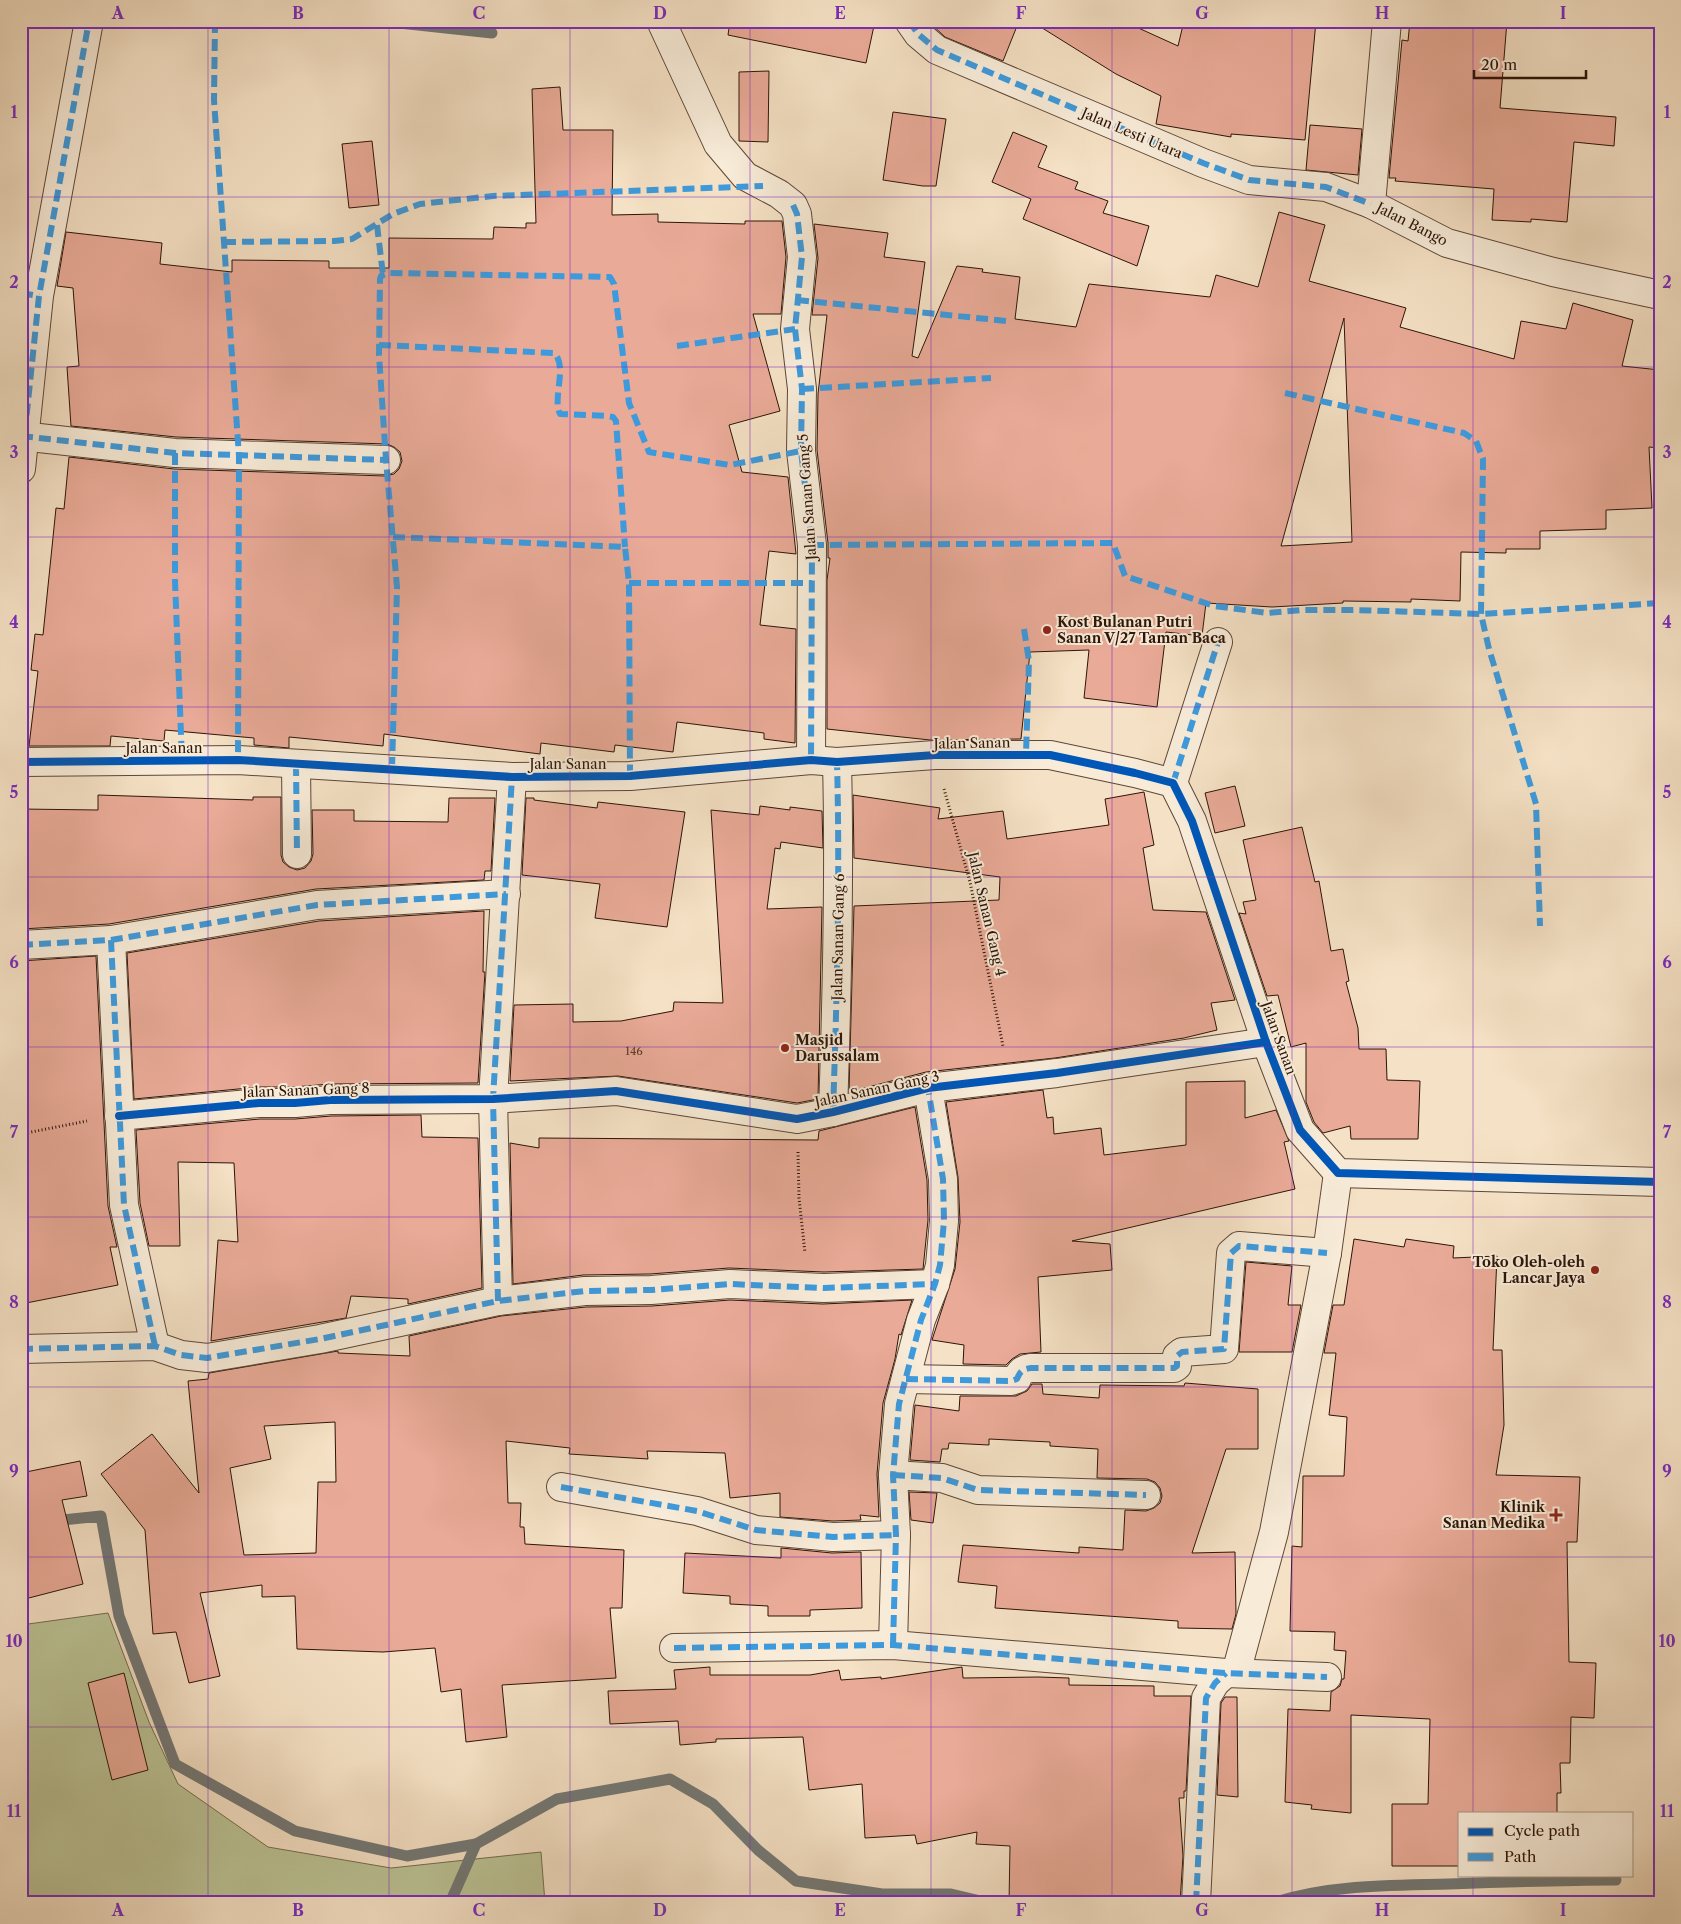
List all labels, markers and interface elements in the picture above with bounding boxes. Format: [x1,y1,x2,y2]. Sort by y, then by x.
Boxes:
text: A [111,3,125,23]
text: B [292,3,304,23]
text: C [473,3,485,23]
text: D [653,3,667,23]
text: E [834,3,846,23]
text: F [1016,3,1027,23]
text: G [1195,3,1209,23]
text: H [1375,3,1389,23]
text: I [1560,3,1567,23]
scale bar [1474,48,1586,80]
text: 20 m [1481,55,1517,74]
text: 1 [10,102,18,122]
text: 1 [1663,102,1671,122]
street label: Jalan Lesti Utara [1077,103,1186,163]
street label: Jalan Bango [1371,197,1451,250]
text: 2 [9,272,19,292]
text: 2 [1662,272,1672,292]
street label: Jalan Sanan Gang 5 [794,433,821,563]
text: 3 [9,442,19,462]
text: 3 [1662,442,1672,462]
text: 4 [9,612,19,632]
text: 4 [1662,612,1672,632]
place label: Kost Bulanan Putri Sanan V/27 Taman Baca [1057,613,1227,647]
marker: Kost Bulanan Putri Sanan V/27 Taman Baca [1041,624,1053,636]
street label: Jalan Sanan [931,733,1011,753]
street label: Jalan Sanan [124,739,203,757]
street label: Jalan Sanan [528,755,607,773]
text: 5 [10,782,19,802]
text: 5 [1663,782,1672,802]
street label: Jalan Sanan Gang 4 [963,848,1010,978]
street label: Jalan Sanan Gang 6 [828,873,848,1003]
text: 6 [9,952,19,972]
text: 6 [1662,952,1672,972]
street label: Jalan Sanan [1257,997,1301,1077]
place label: Masjid Darussalam [795,1031,879,1065]
marker: Masjid Darussalam [779,1042,791,1054]
house number: 146 [625,1044,643,1058]
street label: Jalan Sanan Gang 3 [811,1067,941,1111]
street label: Jalan Sanan Gang 8 [240,1079,370,1101]
text: 7 [10,1122,19,1142]
text: 7 [1663,1122,1672,1142]
place label: Toko Oleh-oleh Lancar Jaya [1473,1253,1586,1287]
marker: Toko Oleh-oleh Lancar Jaya [1589,1264,1601,1276]
text: 8 [9,1292,19,1312]
text: 8 [1662,1292,1672,1312]
text: 9 [9,1461,19,1481]
text: 9 [1662,1461,1672,1481]
place label: Klinik Sanan Medika [1443,1498,1546,1532]
marker: Klinik Sanan Medika [1549,1508,1563,1522]
text: 10 [5,1631,23,1651]
text: 10 [1658,1631,1676,1651]
text: 11 [7,1801,22,1821]
text: 11 [1660,1801,1675,1821]
legend [1458,1812,1634,1876]
text: Cycle path [1504,1821,1581,1840]
text: Path [1504,1847,1537,1866]
text: A [111,1900,125,1920]
text: B [292,1900,304,1920]
text: C [473,1900,485,1920]
text: D [653,1900,667,1920]
text: E [834,1900,846,1920]
text: F [1016,1900,1027,1920]
text: G [1195,1900,1209,1920]
text: H [1375,1900,1389,1920]
text: I [1560,1900,1567,1920]

